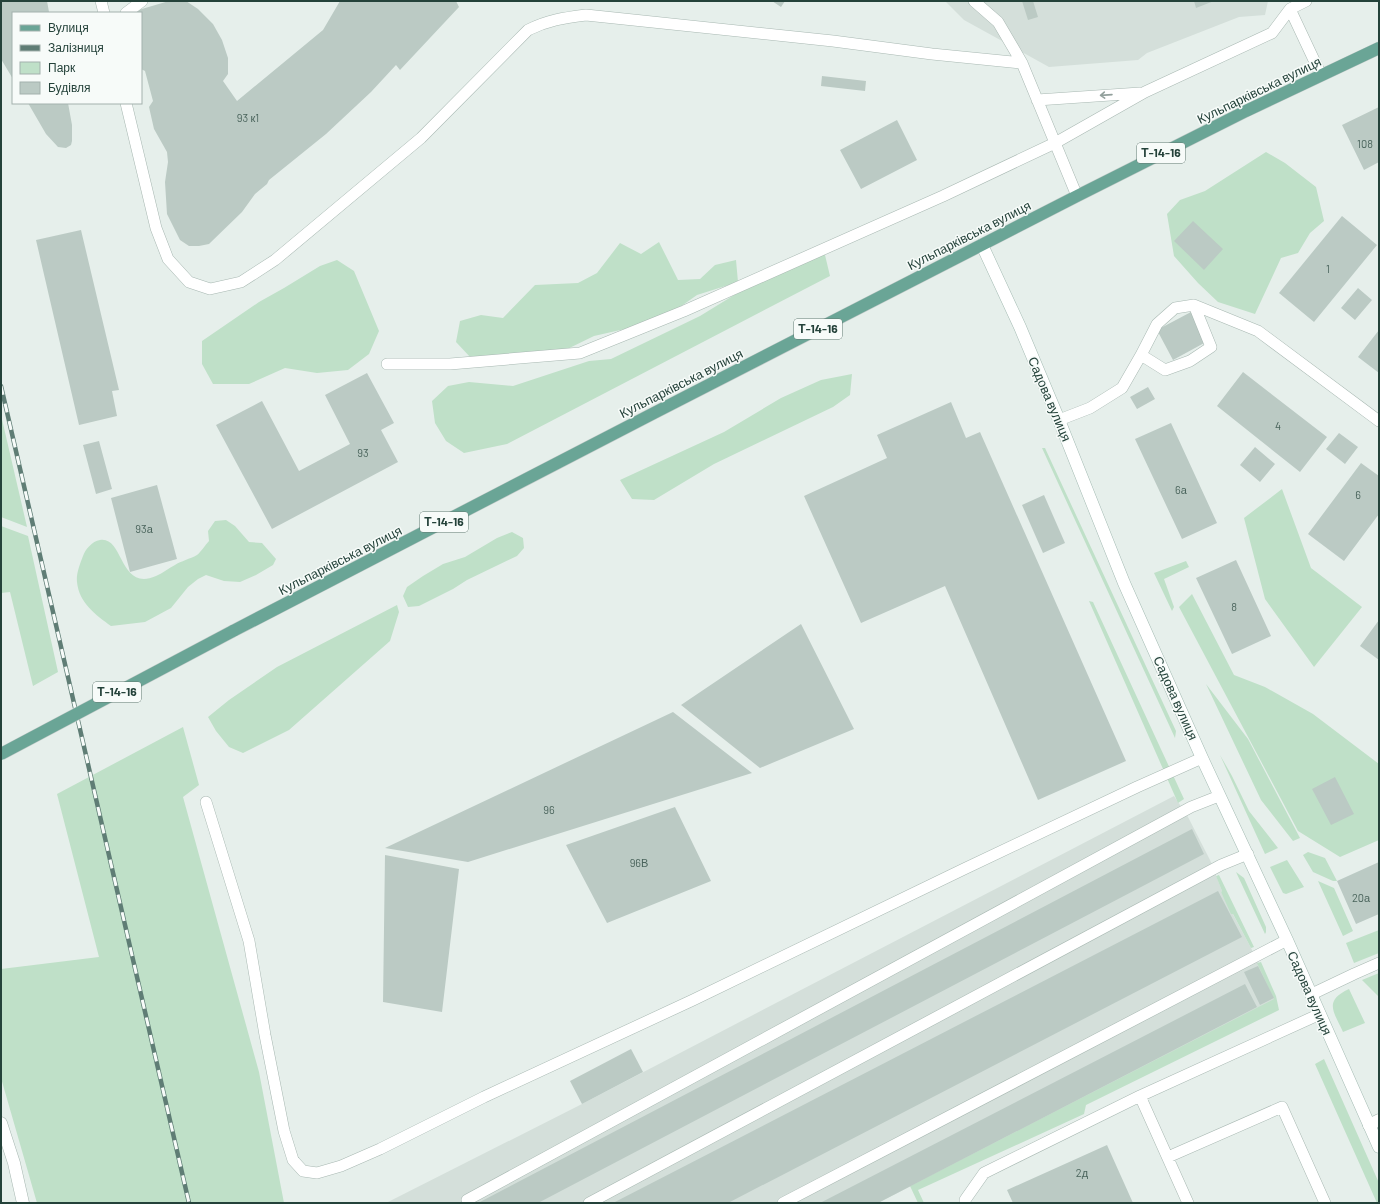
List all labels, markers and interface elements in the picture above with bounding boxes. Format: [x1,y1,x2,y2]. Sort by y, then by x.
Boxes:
legend [12,12,142,104]
text: Вулиця [48,20,89,35]
text: Залізниця [48,40,104,55]
street label: Кульпарківська вулиця [1194,53,1324,127]
text: Парк [48,60,76,75]
text: Будівля [48,80,90,95]
one-way arrow [1100,92,1113,99]
house number: 93 к1 [237,111,259,124]
house number: 108 [1357,137,1373,150]
road number: Т-14-16 [1137,143,1185,163]
street label: Кульпарківська вулиця [905,197,1033,273]
house number: 1 [1326,262,1330,275]
road number: Т-14-16 [794,319,842,339]
street label: Кульпарківська вулиця [617,345,745,421]
street label: Садова вулиця [1025,354,1075,444]
house number: 4 [1275,419,1281,432]
house number: 93 [357,446,369,459]
house number: 6а [1175,483,1188,496]
house number: 6 [1355,488,1361,501]
road number: Т-14-16 [420,512,468,532]
house number: 93а [135,522,154,535]
street label: Кульпарківська вулиця [276,522,404,598]
house number: 8 [1231,600,1237,613]
street label: Садова вулиця [1150,653,1202,743]
road number: Т-14-16 [93,682,141,702]
house number: 96 [543,803,555,816]
house number: 96В [630,856,648,869]
house number: 20а [1352,891,1371,904]
street label: Садова вулиця [1284,948,1336,1038]
house number: 2д [1076,1166,1089,1179]

